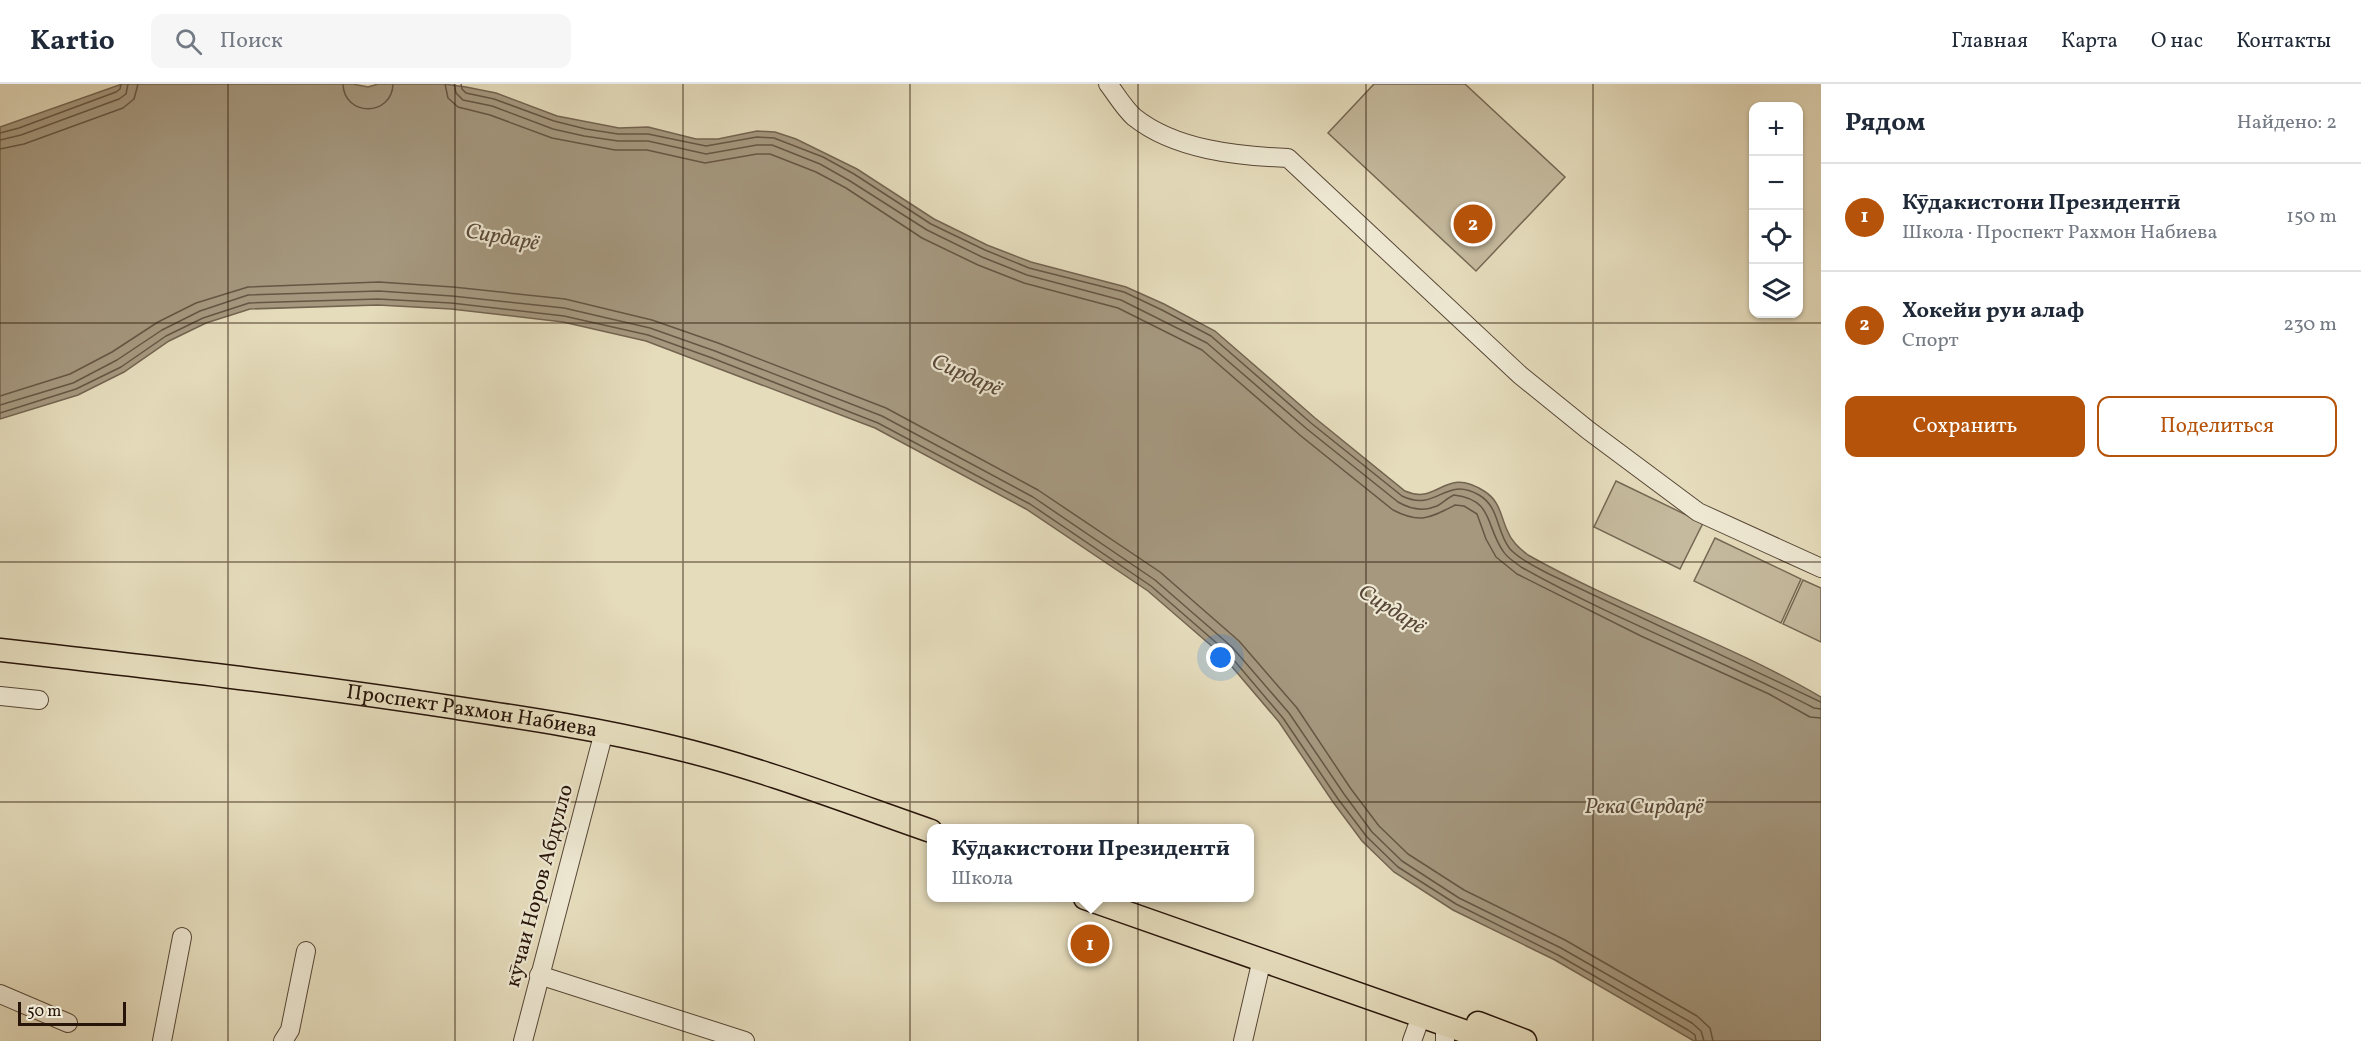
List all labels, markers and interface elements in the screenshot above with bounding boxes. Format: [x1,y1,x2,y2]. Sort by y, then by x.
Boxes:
search box [151,14,571,68]
text: Kartio [30,22,115,61]
icon: search [172,25,205,58]
text: Поиск [220,26,283,57]
text: Главная [1951,27,2028,56]
text: Карта [2061,27,2118,56]
text: О нас [2151,27,2203,56]
text: Контакты [2236,27,2331,56]
map controls [1749,102,1803,318]
button: + [1749,102,1803,156]
text: Рядом [1845,105,1925,141]
text: Найдено: 2 [2237,109,2337,137]
button: − [1749,156,1803,210]
text: Кӯдакистони Президентӣ [1902,188,2181,219]
pin: 2 [1454,202,1492,246]
text: 1 [1860,203,1869,231]
text: 150 m [2286,203,2337,231]
button: locate [1749,210,1803,264]
water label: Сирдарё [463,216,542,260]
text: Школа · Проспект Рахмон Набиева [1902,219,2217,247]
button: layers [1749,264,1803,318]
text: Хокейи руи алаф [1902,296,2084,327]
text: 2 [1859,311,1870,339]
text: 230 m [2283,311,2337,339]
text: Спорт [1902,327,1959,355]
water label: Сирдарё [926,347,1007,406]
button: Сохранить [1845,396,2085,457]
button: Поделиться [2097,396,2337,457]
water label: Сирдарё [1351,577,1431,643]
your location [1206,643,1235,672]
street label: Проспект Рахмон Набиева [345,678,600,745]
street label: кӯчаи Норов Абдулло [499,781,581,991]
water label: Река Сирдарё [1584,792,1705,823]
popup [927,824,1254,902]
text: Кӯдакистони Президентӣ [951,834,1230,865]
text: Школа [951,865,1013,893]
pin: 1 [1070,922,1110,966]
scale bar [18,999,126,1026]
text: 50 m [27,1001,61,1023]

